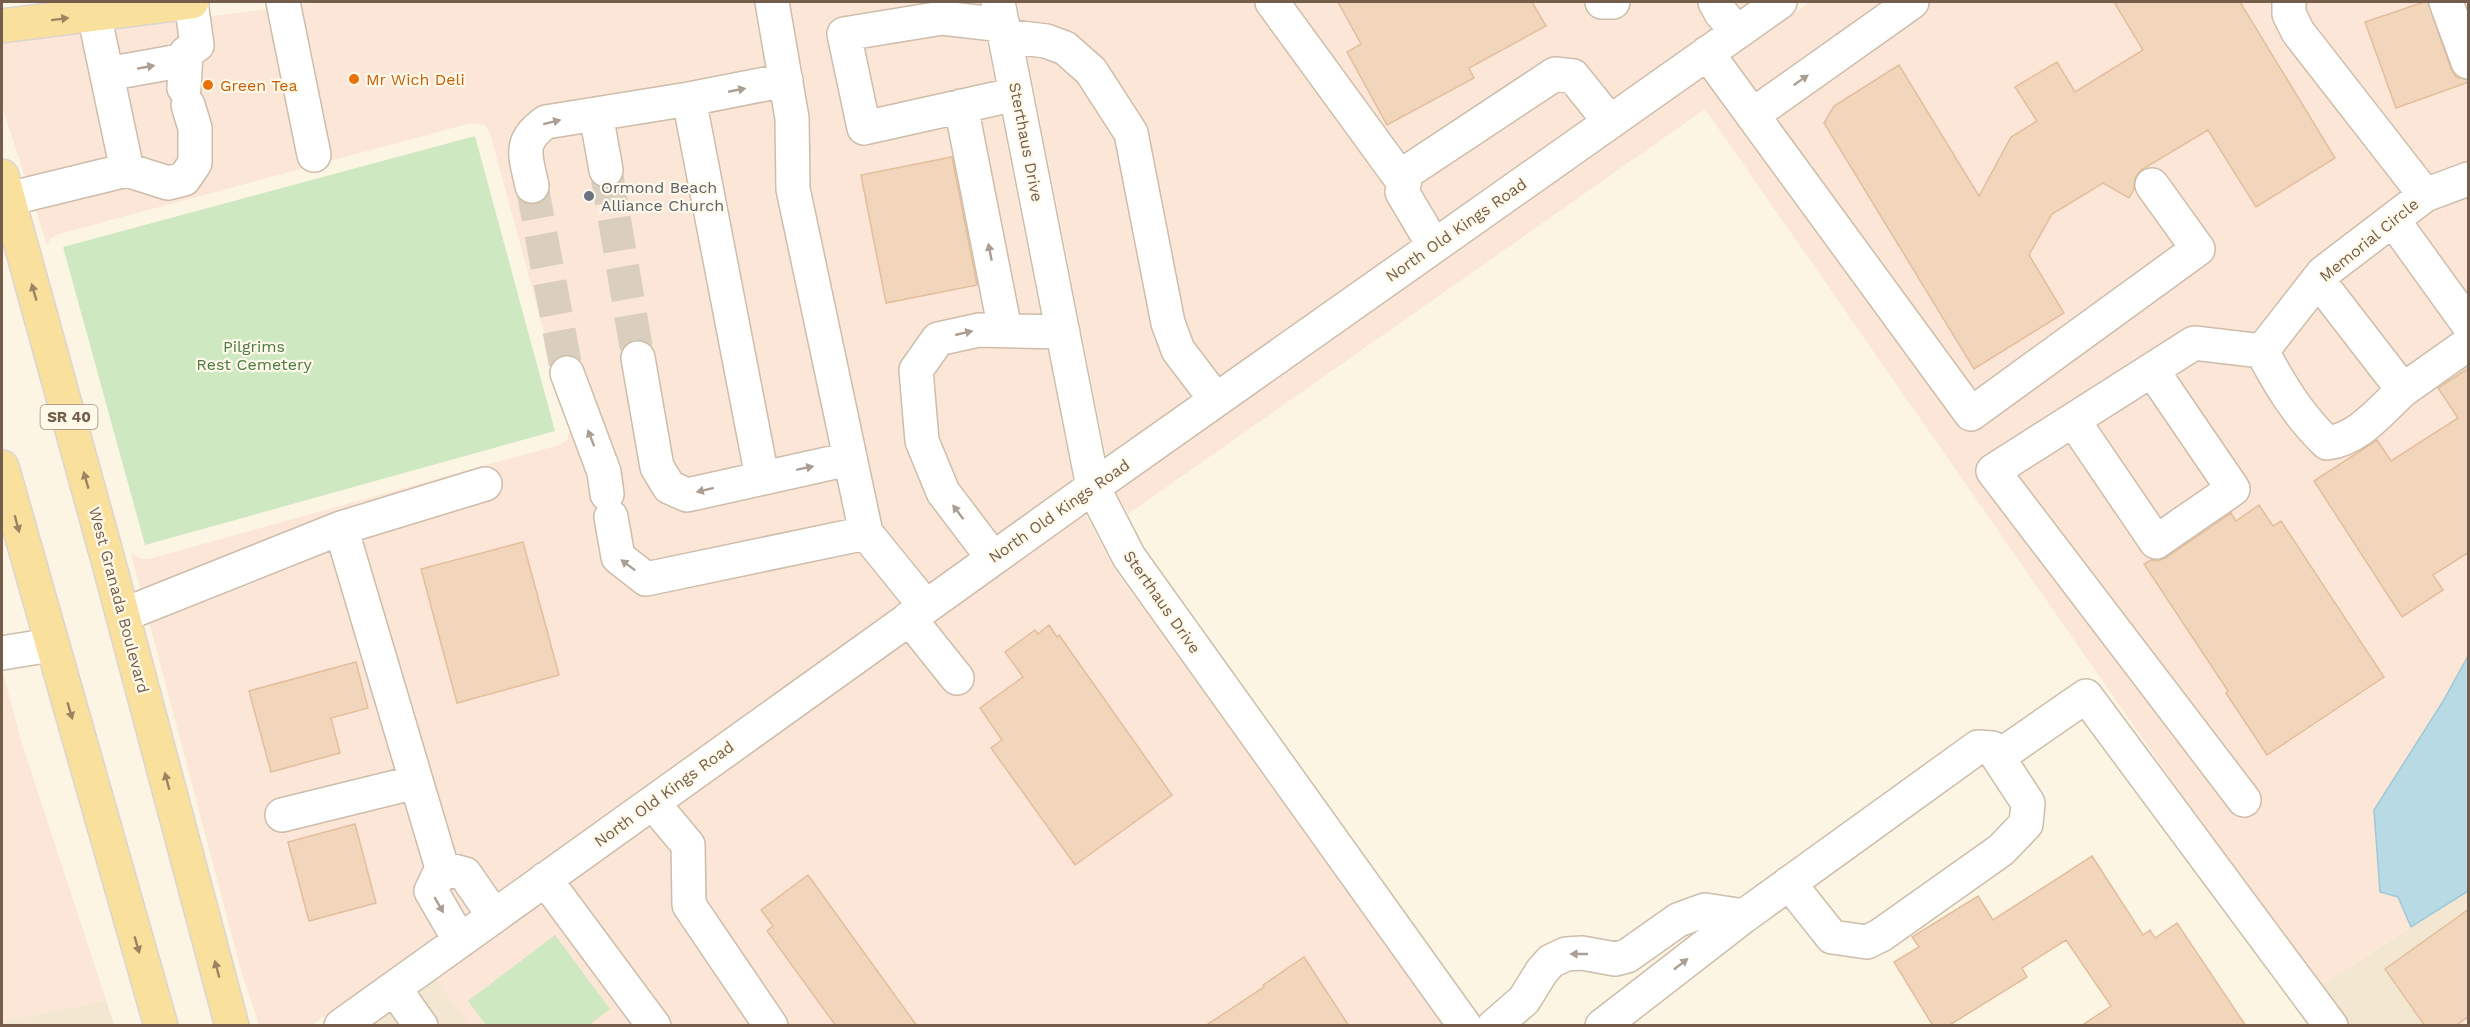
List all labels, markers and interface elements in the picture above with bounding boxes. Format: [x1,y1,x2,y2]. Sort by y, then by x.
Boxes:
one-way arrow [50,14,69,23]
one-way arrow [137,62,156,71]
place label: Mr Wich Deli [366,70,465,89]
marker: Mr Wich Deli [347,72,361,86]
one-way arrow [1793,74,1809,86]
place label: Green Tea [220,76,297,95]
marker: Green Tea [201,78,215,92]
street label: Sterthaus Drive [1005,81,1047,203]
one-way arrow [728,85,747,94]
one-way arrow [543,116,561,126]
street label: North Old Kings Road [1382,174,1530,286]
place label: Ormond Beach Alliance Church [601,178,724,215]
marker: Ormond Beach Alliance Church [582,189,596,203]
street label: Memorial Circle [2316,194,2422,286]
one-way arrow [985,243,994,262]
one-way arrow [29,283,38,301]
one-way arrow [955,328,974,338]
park label: Pilgrims Rest Cemetery [196,337,312,374]
road number: SR 40 [40,405,98,429]
one-way arrow [585,429,595,447]
street label: North Old Kings Road [985,455,1133,567]
one-way arrow [796,463,815,472]
one-way arrow [81,471,90,489]
one-way arrow [696,486,714,496]
one-way arrow [952,504,964,519]
street label: West Granada Boulevard [85,505,153,695]
one-way arrow [13,515,22,533]
street label: Sterthaus Drive [1119,547,1205,657]
one-way arrow [620,559,635,571]
one-way arrow [66,702,75,720]
street label: North Old Kings Road [591,737,737,851]
one-way arrow [162,771,171,789]
one-way arrow [433,897,444,913]
one-way arrow [133,936,142,954]
one-way arrow [1570,949,1589,959]
one-way arrow [1673,957,1689,970]
one-way arrow [212,960,222,978]

